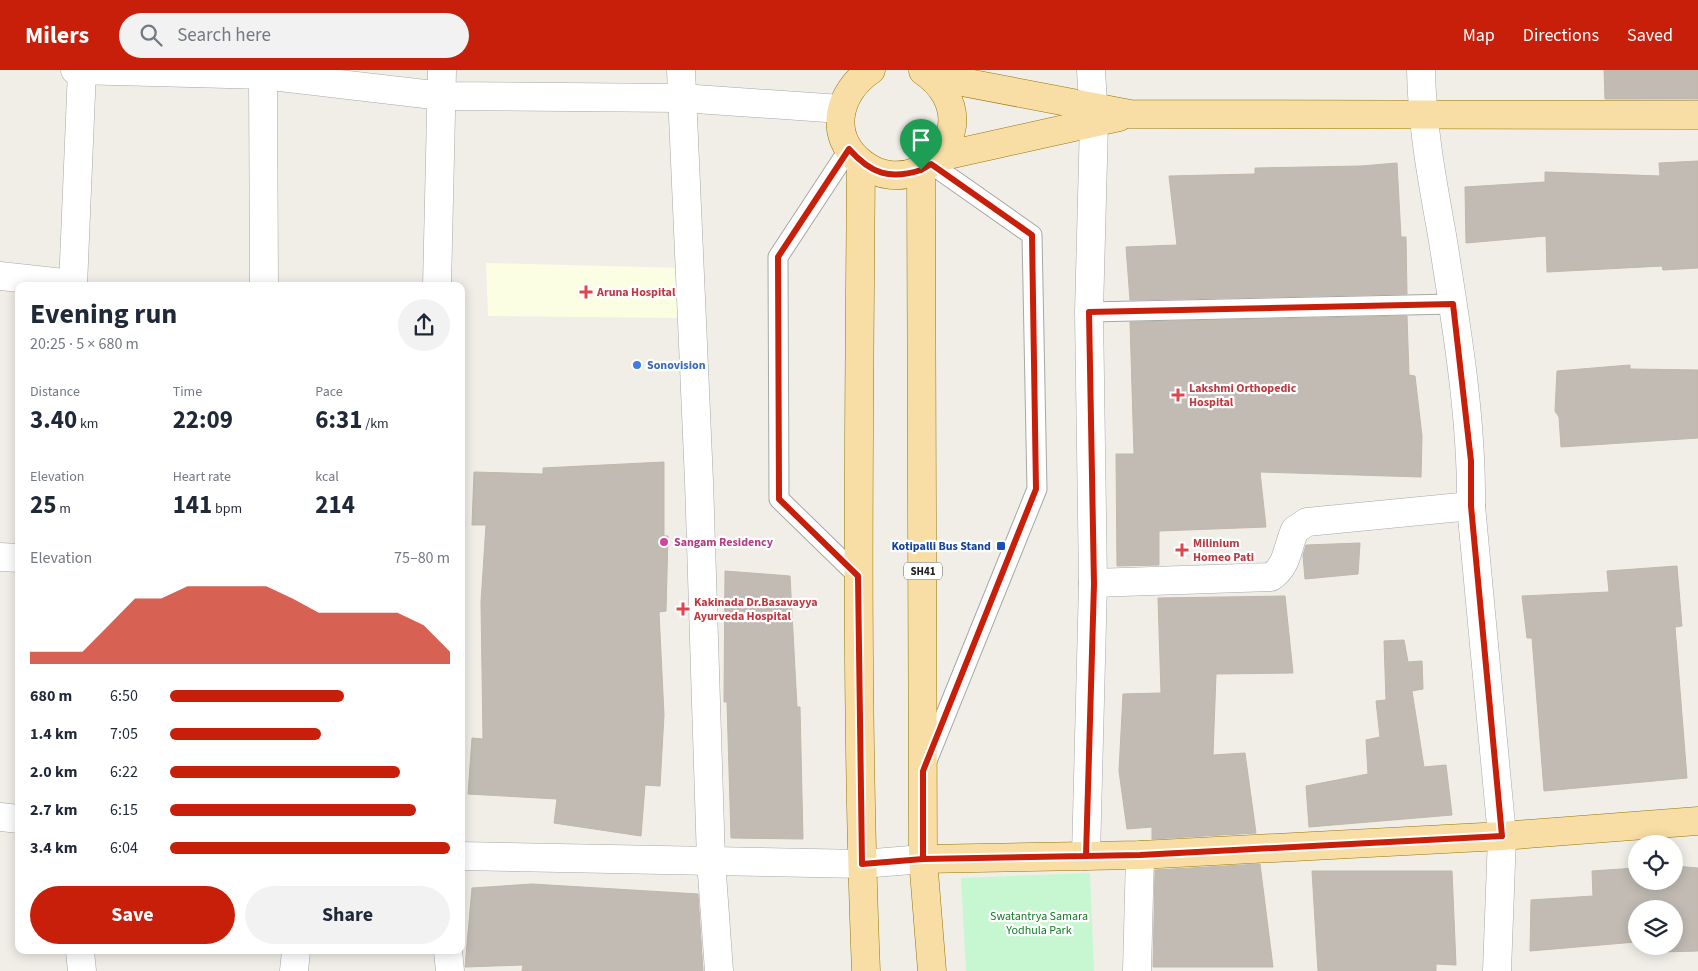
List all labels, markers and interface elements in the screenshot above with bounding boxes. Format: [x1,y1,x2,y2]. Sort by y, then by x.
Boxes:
search box [119,13,469,58]
text: Milers [25,18,89,53]
icon: search [137,21,165,49]
text: Search here [177,22,271,49]
text: Map [1463,23,1495,48]
text: Directions [1523,23,1599,48]
text: Saved [1627,23,1673,48]
pin [900,119,942,170]
icon: arrive [907,126,935,154]
place label: Aruna Hospital [596,284,676,301]
marker: Aruna Hospital [579,285,593,299]
text: Evening run [30,294,177,334]
button: share [398,299,450,351]
text: 20:25 · 5 × 680 m [30,333,139,355]
place label: Sonovision [647,357,706,374]
marker: Sonovision [631,359,643,371]
place label: Lakshmi Orthopedic Hospital [1189,380,1297,411]
text: Distance [30,382,80,402]
text: Time [173,382,202,402]
text: Pace [315,382,343,402]
marker: Lakshmi Orthopedic Hospital [1171,388,1185,402]
text: 3.40 [30,402,77,438]
text: 22:09 [173,402,233,438]
text: 6:31 [315,402,362,438]
text: km [77,414,98,434]
text: /km [362,414,389,434]
text: Elevation [30,467,85,487]
text: Heart rate [173,467,231,487]
text: kcal [315,467,339,487]
text: 25 [30,487,56,523]
text: 141 [173,487,212,523]
text: 214 [315,487,355,523]
text: m [56,499,71,519]
text: bpm [212,499,242,519]
place label: Sangam Residency [674,534,774,551]
place label: Milinium Homeo Pati [1193,535,1254,566]
marker: Sangam Residency [658,536,670,548]
place label: Kotipalli Bus Stand [891,538,991,555]
marker: Kotipalli Bus Stand [995,540,1007,552]
marker: Milinium Homeo Pati [1175,543,1189,557]
text: Elevation [30,547,92,569]
text: 75–80 m [394,547,450,569]
road number: SH41 [904,562,942,580]
place label: Kakinada Dr.Basavayya Ayurveda Hospital [693,594,817,625]
marker: Kakinada Dr.Basavayya Ayurveda Hospital [676,602,690,616]
text: 680 m [30,685,72,707]
text: 6:50 [110,685,138,707]
text: 1.4 km [30,723,77,745]
text: 7:05 [110,723,138,745]
text: 2.0 km [30,761,77,783]
text: 6:22 [110,761,138,783]
text: 2.7 km [30,799,77,821]
text: 6:15 [110,799,138,821]
map controls [1628,835,1683,955]
button: locate [1628,835,1683,890]
text: 3.4 km [30,837,77,859]
text: 6:04 [110,837,138,859]
button: Save [30,886,235,944]
button: Share [245,886,450,944]
button: layers [1628,900,1683,955]
park label: Swatantrya Samara Yodhula Park [990,908,1088,939]

